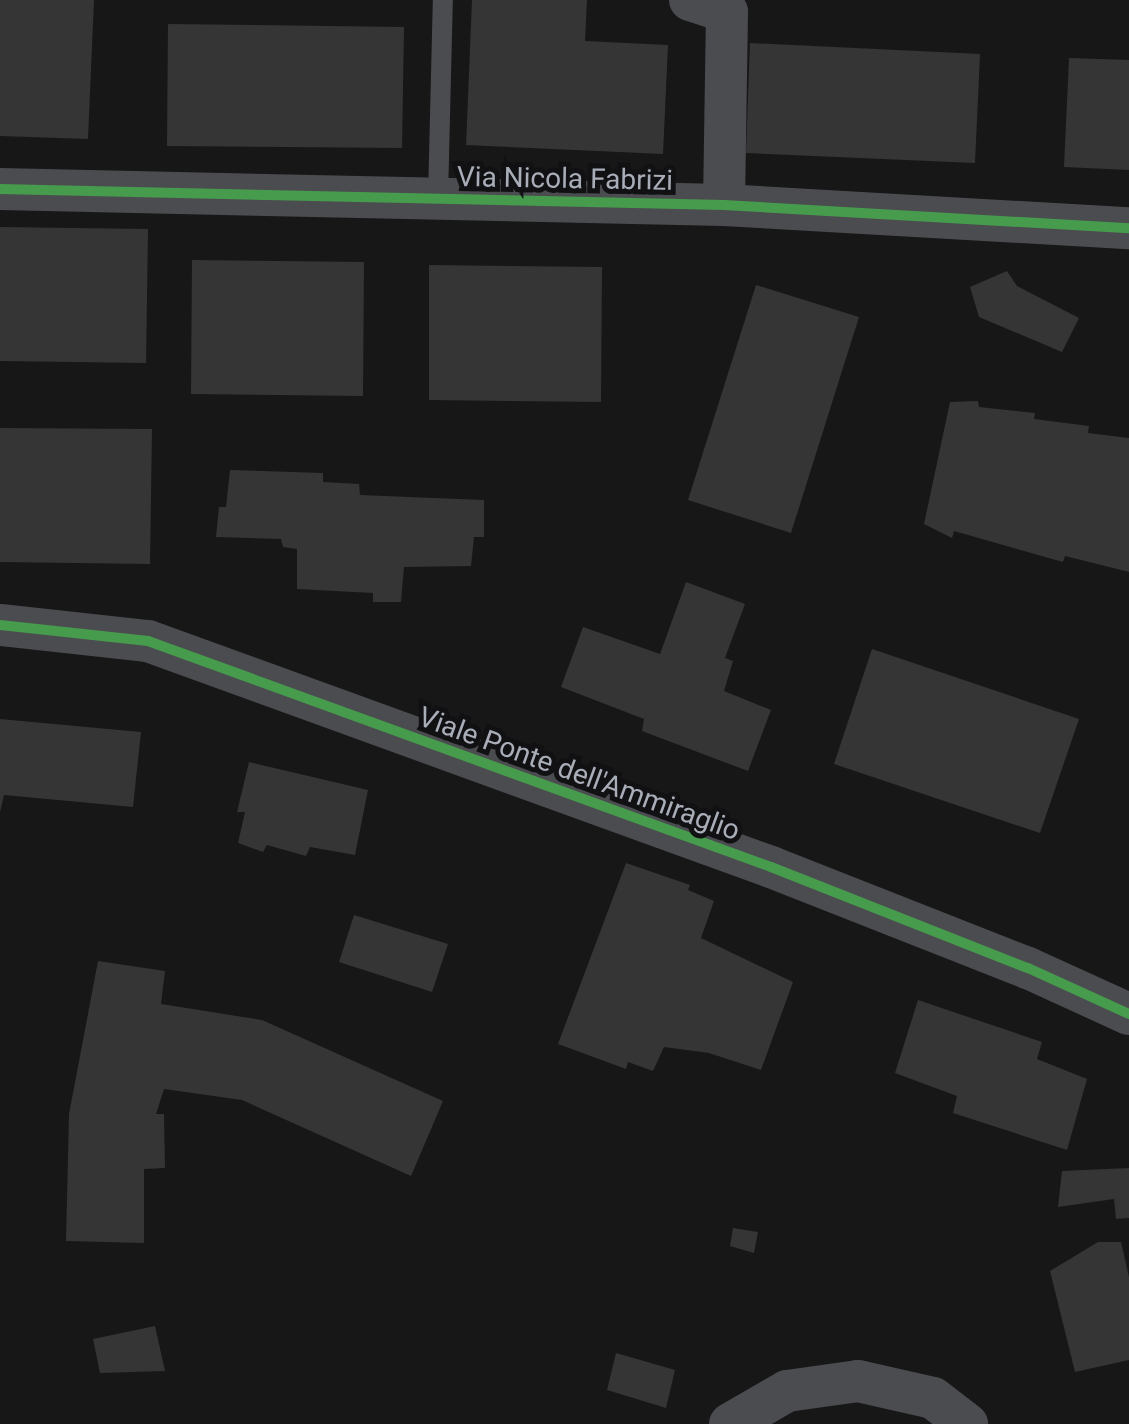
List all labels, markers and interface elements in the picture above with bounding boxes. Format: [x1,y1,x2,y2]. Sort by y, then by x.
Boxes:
street label: Via Nicola Fabrizi [457,160,673,198]
street label: Viale Ponte dell'Ammiraglio [414,700,744,848]

